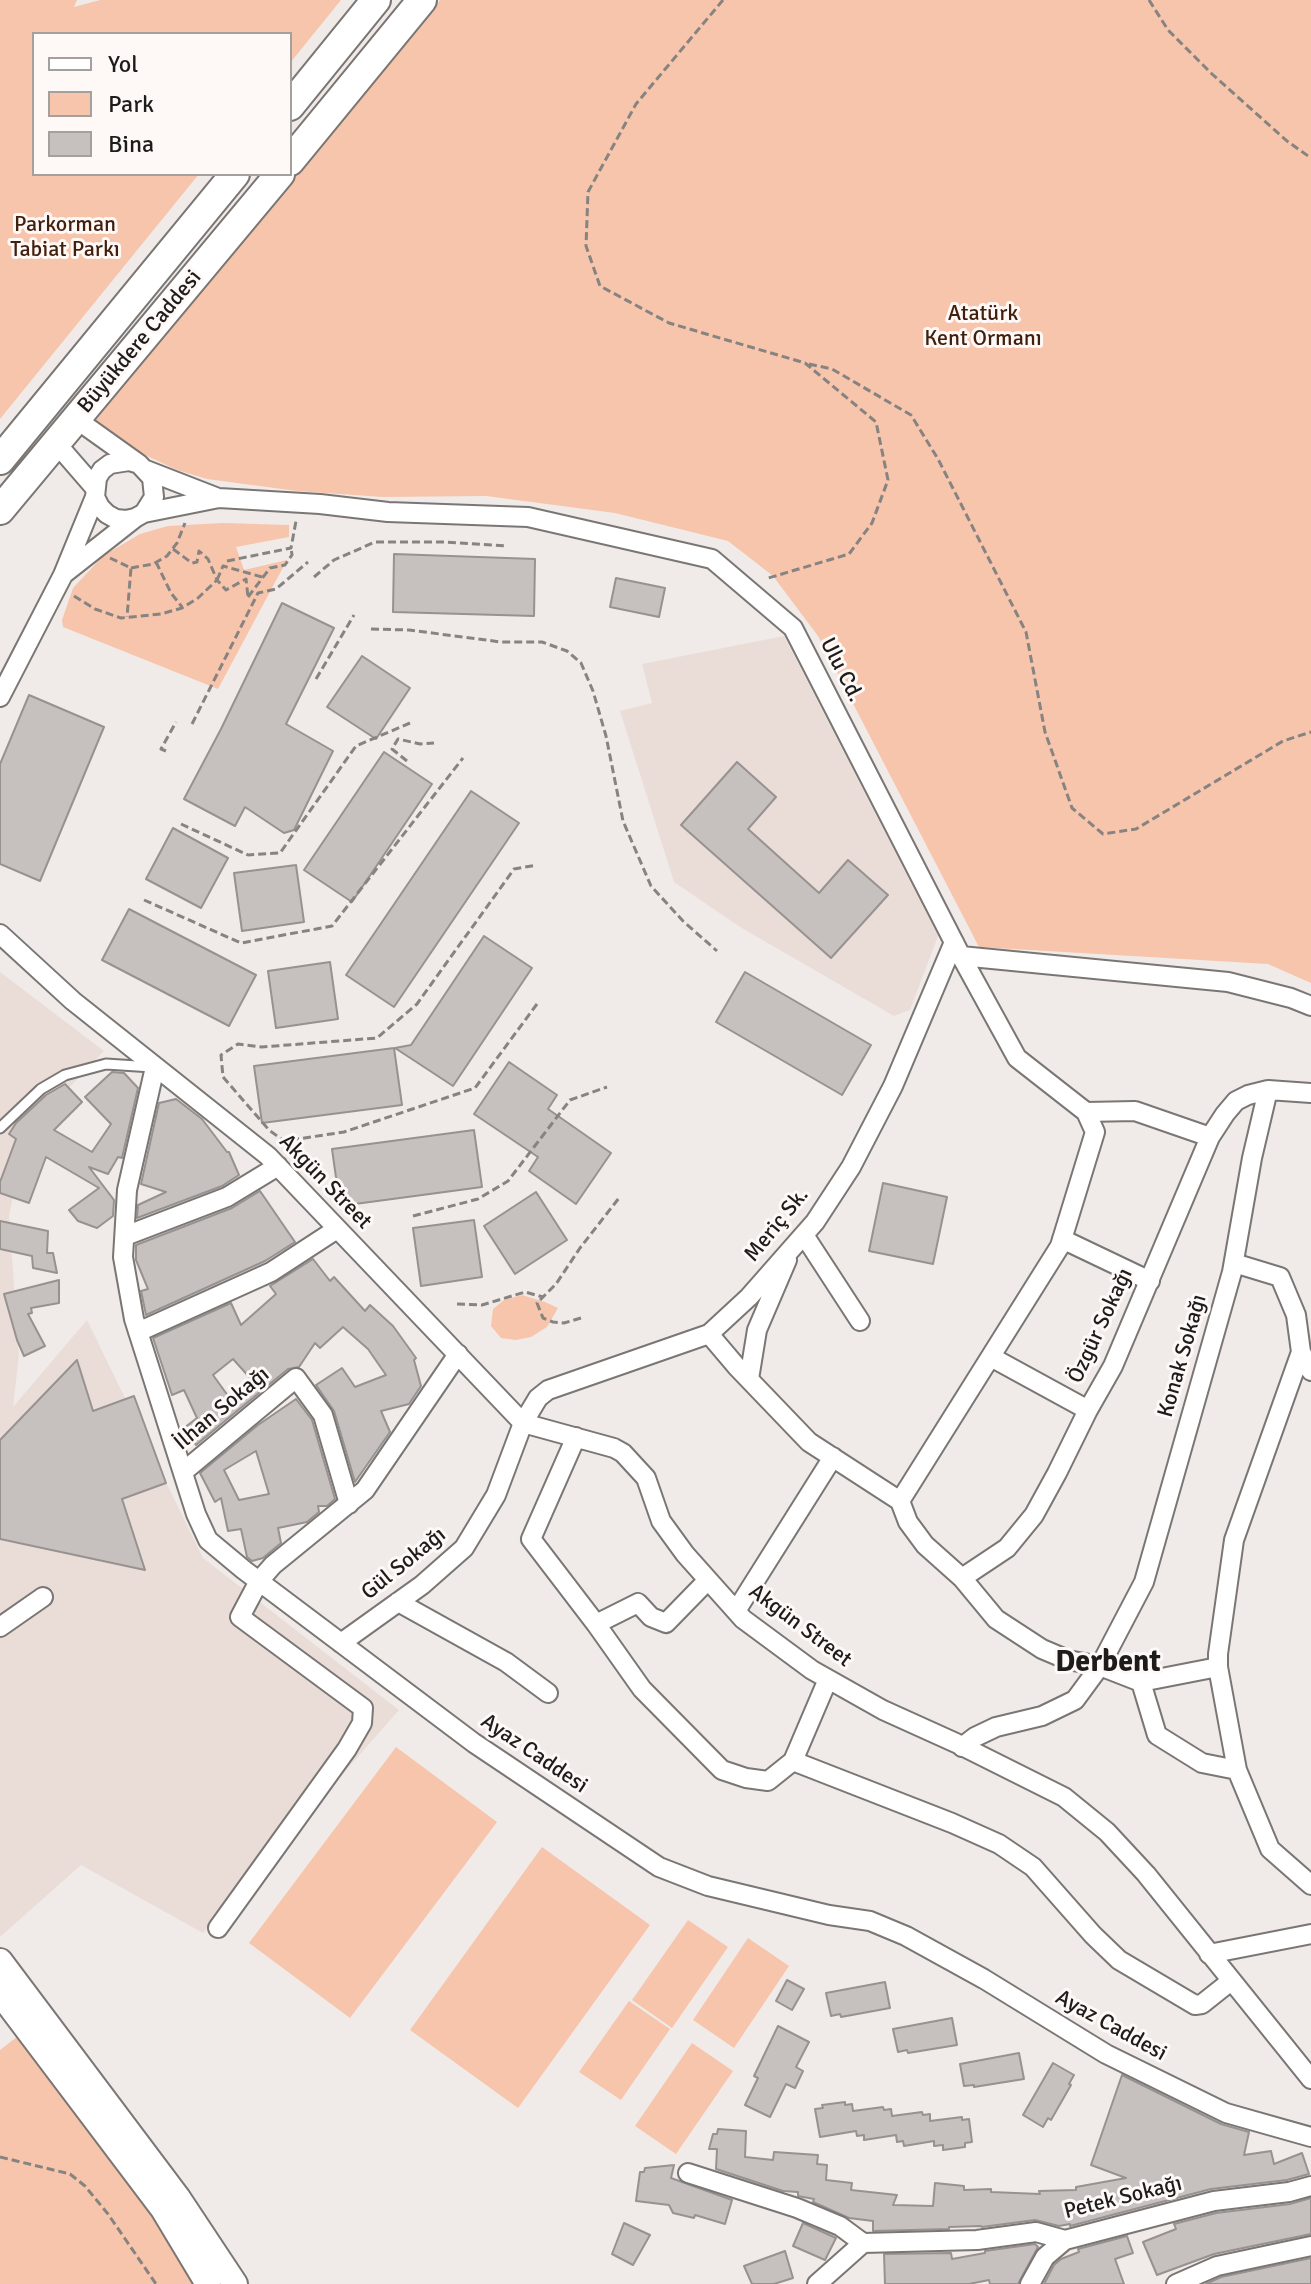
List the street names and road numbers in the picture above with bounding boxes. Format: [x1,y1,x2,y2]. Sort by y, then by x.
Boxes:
street label: Büyükdere Caddesi [72,265,208,419]
street label: Ulu Cd. [814,634,868,706]
street label: Akgün Street [273,1129,377,1235]
street label: Meriç Sk. [739,1183,815,1267]
street label: Özgür Sokağı [1063,1264,1139,1388]
street label: Konak Sokağı [1153,1292,1213,1420]
street label: İlhan Sokağı [169,1362,275,1456]
street label: Gül Sokağı [357,1522,451,1606]
street label: Akgün Street [743,1579,857,1673]
street label: Ayaz Caddesi [476,1709,592,1799]
street label: Ayaz Caddesi [1051,1985,1171,2067]
street label: Petek Sokağı [1061,2171,1185,2225]

